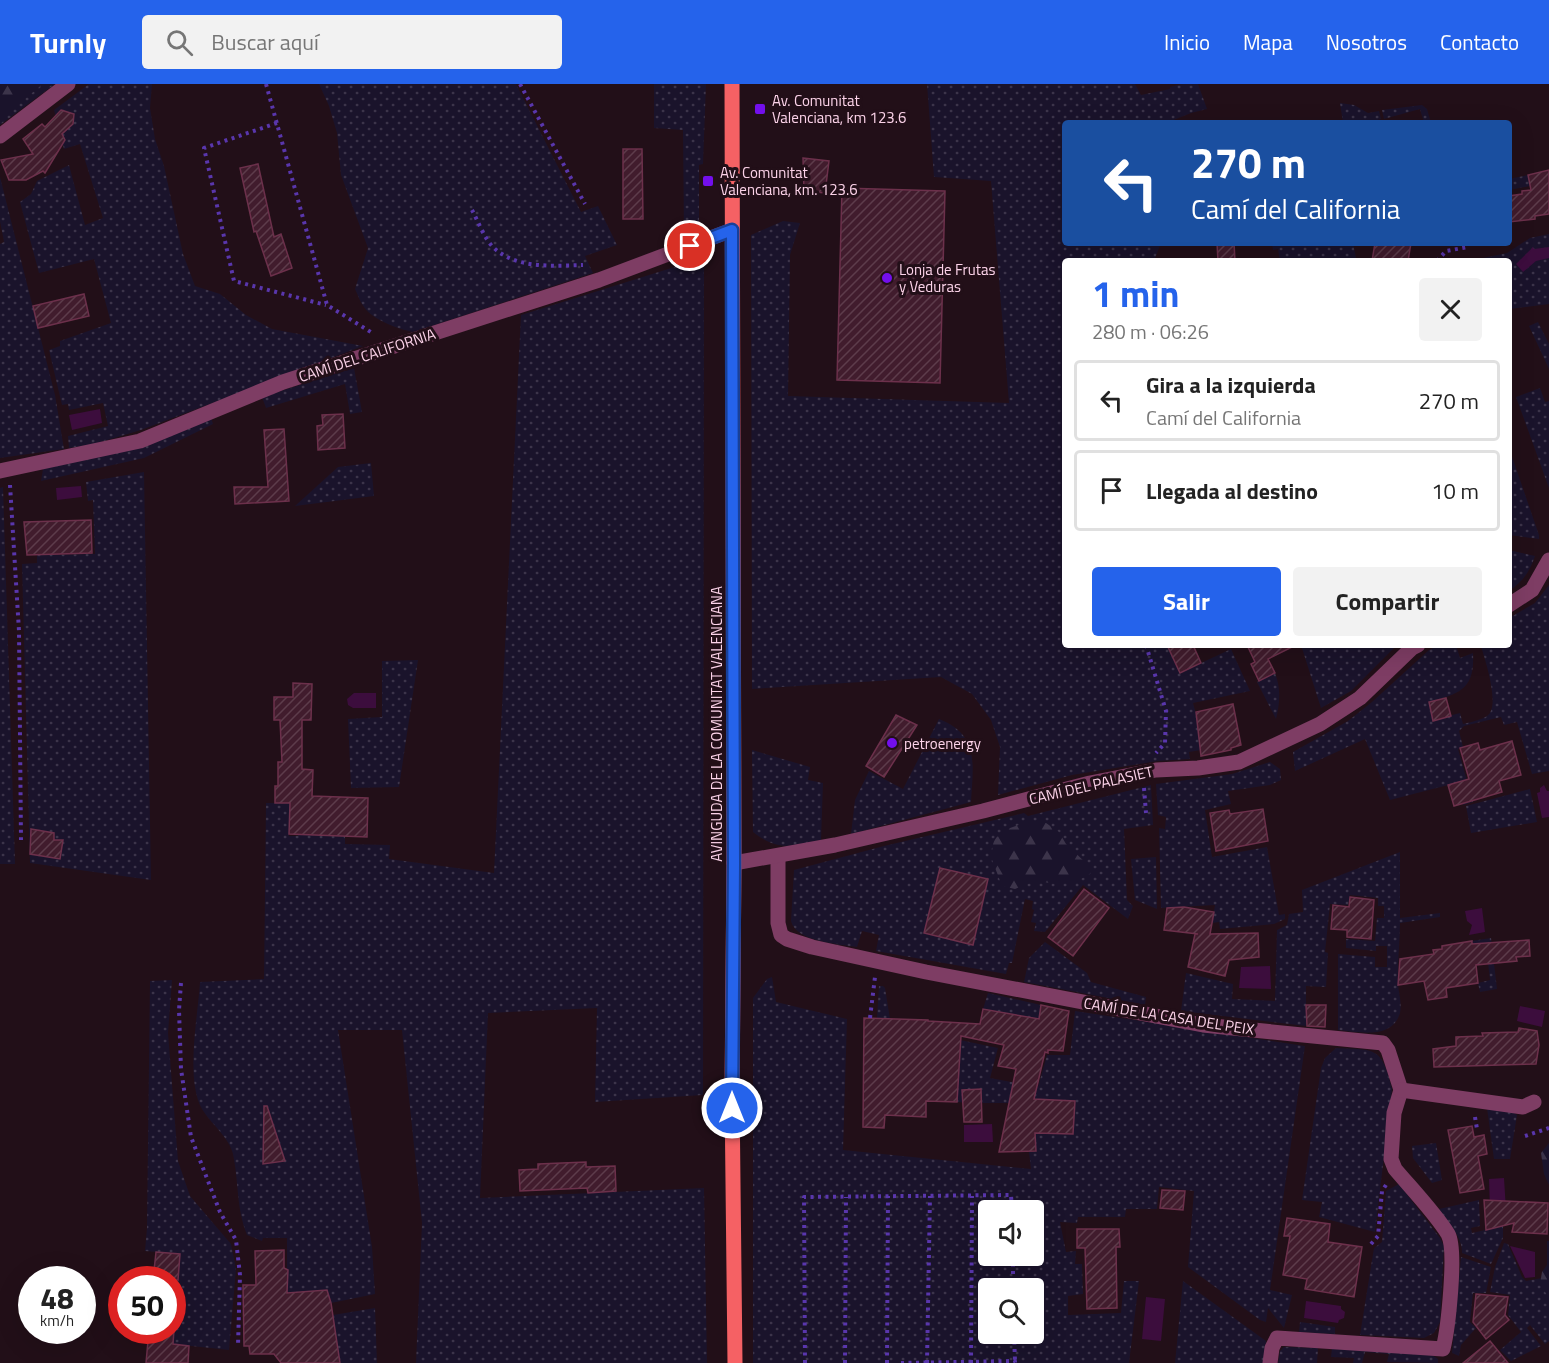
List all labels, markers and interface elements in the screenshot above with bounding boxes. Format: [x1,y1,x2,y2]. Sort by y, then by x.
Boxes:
search box [142,15,562,69]
text: Turnly [30,21,106,64]
text: Buscar aquí [211,25,319,59]
icon: search [163,26,196,59]
text: Inicio [1164,26,1210,58]
text: Mapa [1243,26,1293,58]
text: Nosotros [1326,26,1407,58]
text: Contacto [1440,26,1519,58]
place label: Av. Comunitat Valenciana, km 123.6 [772,89,906,129]
marker: Av. Comunitat Valenciana, km 123.6 [753,102,767,116]
text: 270 m [1191,130,1306,194]
icon: left [1092,144,1170,222]
place label: Av. Comunitat Valenciana, km. 123.6 [720,161,858,201]
marker: Av. Comunitat Valenciana, km. 123.6 [701,174,715,188]
text: Camí del California [1191,188,1400,229]
pin [664,220,715,271]
icon: arrive [673,229,706,262]
place label: Lonja de Frutas y Veduras [899,258,996,298]
text: 1 min [1092,266,1179,321]
marker: Lonja de Frutas y Veduras [880,271,894,285]
button: close [1419,278,1482,341]
text: 280 m · 06:26 [1092,316,1209,347]
street label: CAMÍ DEL CALIFORNIA [296,322,438,388]
text: Gira a la izquierda [1146,368,1316,402]
icon: left [1095,384,1128,417]
text: 270 m [1419,384,1479,418]
text: Camí del California [1146,402,1301,433]
icon: arrive [1095,474,1128,507]
text: Llegada al destino [1146,474,1318,508]
text: 10 m [1431,474,1479,508]
button: Salir [1092,567,1281,636]
button: Compartir [1293,567,1482,636]
street label: AVINGUDA DE LA COMUNITAT VALENCIANA [705,586,728,862]
place label: petroenergy [904,732,981,755]
marker: petroenergy [885,736,899,750]
street label: CAMÍ DEL PALASIET [1027,760,1155,810]
street label: CAMÍ DE LA CASA DEL PEIX [1082,991,1257,1041]
position arrow [700,1076,764,1140]
map controls [978,1200,1044,1344]
button: sound [978,1200,1044,1266]
speed limit sign: 50 [108,1266,186,1344]
text: 48 [40,1275,74,1321]
button: search [978,1278,1044,1344]
text: km/h [40,1309,74,1332]

